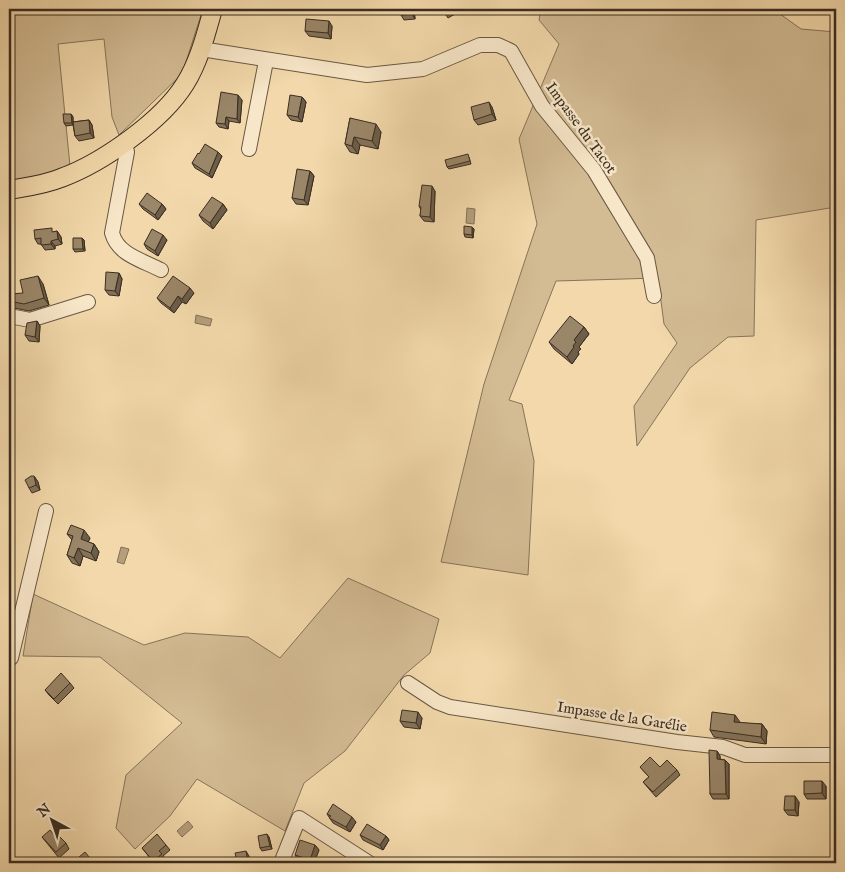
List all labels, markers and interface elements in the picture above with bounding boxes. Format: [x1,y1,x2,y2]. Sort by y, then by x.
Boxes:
street label: Impasse du Tacot [541,79,621,177]
street label: Impasse de la Garélie [556,697,688,737]
north arrow [28,794,78,844]
text: N [33,800,55,822]

